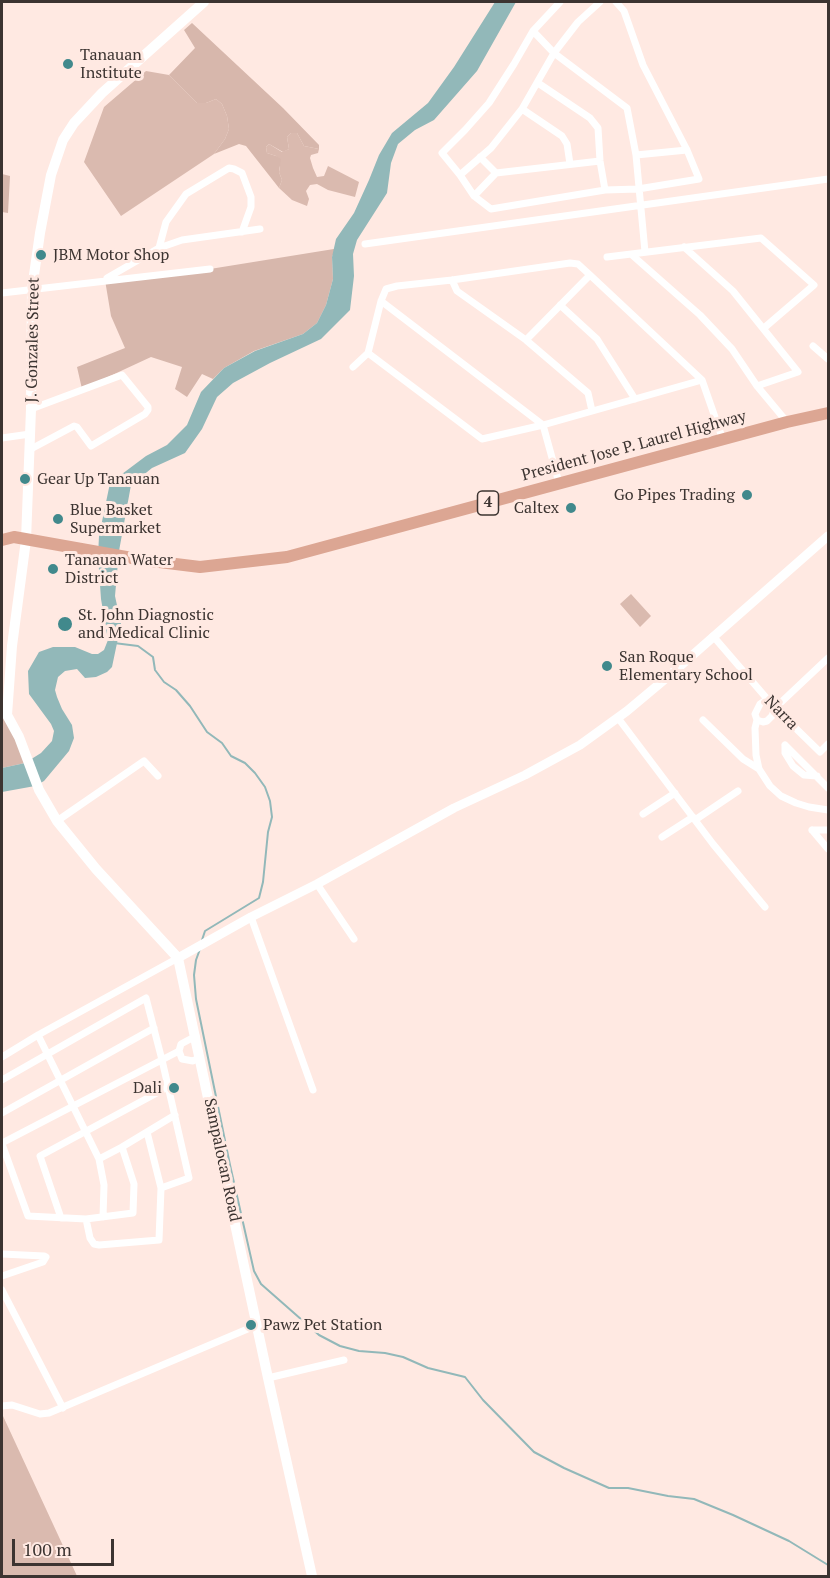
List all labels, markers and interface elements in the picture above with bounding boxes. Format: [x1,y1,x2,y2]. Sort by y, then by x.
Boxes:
place label: Tanauan Institute [80,45,142,83]
marker: Tanauan Institute [61,57,75,71]
place label: JBM Motor Shop [53,245,169,265]
marker: JBM Motor Shop [34,248,48,262]
street label: J. Gonzales Street [22,277,44,403]
street label: President Jose P. Laurel Highway [520,407,748,485]
place label: Gear Up Tanauan [37,469,160,489]
marker: Gear Up Tanauan [18,472,32,486]
place label: Go Pipes Trading [614,485,735,505]
marker: Go Pipes Trading [740,488,754,502]
road number: 4 [478,491,498,515]
place label: Caltex [514,498,559,518]
place label: Blue Basket Supermarket [70,500,161,538]
marker: Caltex [564,501,578,515]
marker: Blue Basket Supermarket [51,512,65,526]
place label: Tanauan Water District [65,550,173,588]
marker: Tanauan Water District [46,562,60,576]
place label: St. John Diagnostic and Medical Clinic [78,605,214,643]
marker: St. John Diagnostic and Medical Clinic [56,615,74,633]
place label: San Roque Elementary School [619,647,753,685]
marker: San Roque Elementary School [600,659,614,673]
street label: Narra [760,692,802,734]
place label: Dali [133,1078,162,1098]
marker: Dali [167,1081,181,1095]
street label: Sampalocan Road [200,1096,244,1224]
place label: Pawz Pet Station [263,1315,382,1335]
marker: Pawz Pet Station [244,1318,258,1332]
scale bar [15,1527,117,1565]
text: 100 m [23,1537,72,1561]

